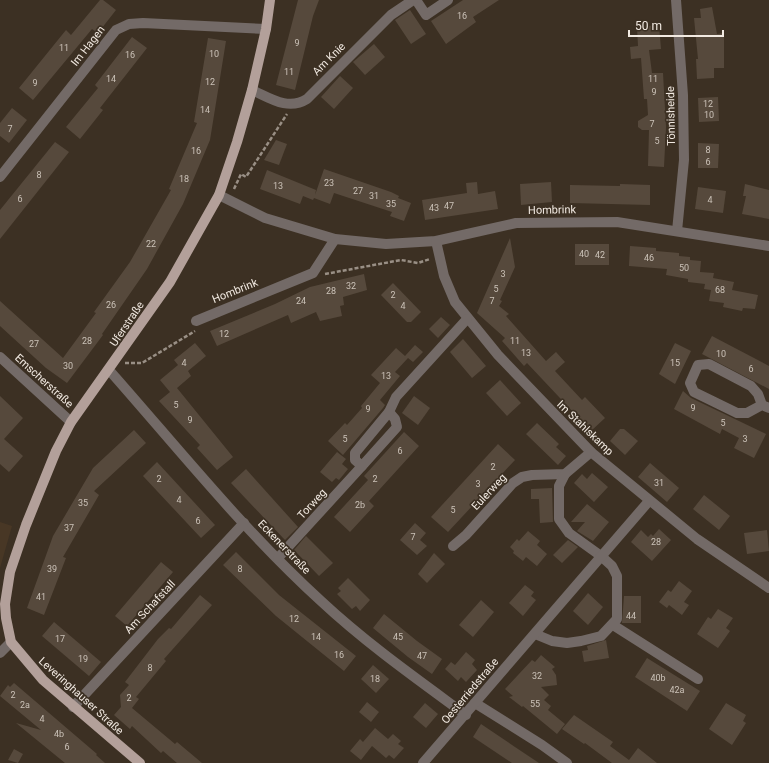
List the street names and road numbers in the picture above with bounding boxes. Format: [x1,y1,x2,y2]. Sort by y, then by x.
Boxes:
street label: Im Hagen [68,23,108,69]
street label: Am Knie [310,40,348,78]
street label: Tönnisheide [664,86,678,146]
street label: Hombrink [528,203,577,217]
street label: Hombrink [210,276,260,306]
street label: Uferstraße [107,299,147,349]
street label: Emscherstraße [12,351,76,411]
street label: Im Stahlskamp [554,398,616,458]
street label: Eulerweg [469,471,509,513]
street label: Torweg [295,486,329,522]
street label: Eckenerstraße [255,517,313,577]
street label: Am Schafstall [122,578,178,636]
street label: Leveringhauser Straße [36,655,126,738]
street label: Oesterriedstraße [439,655,501,727]

